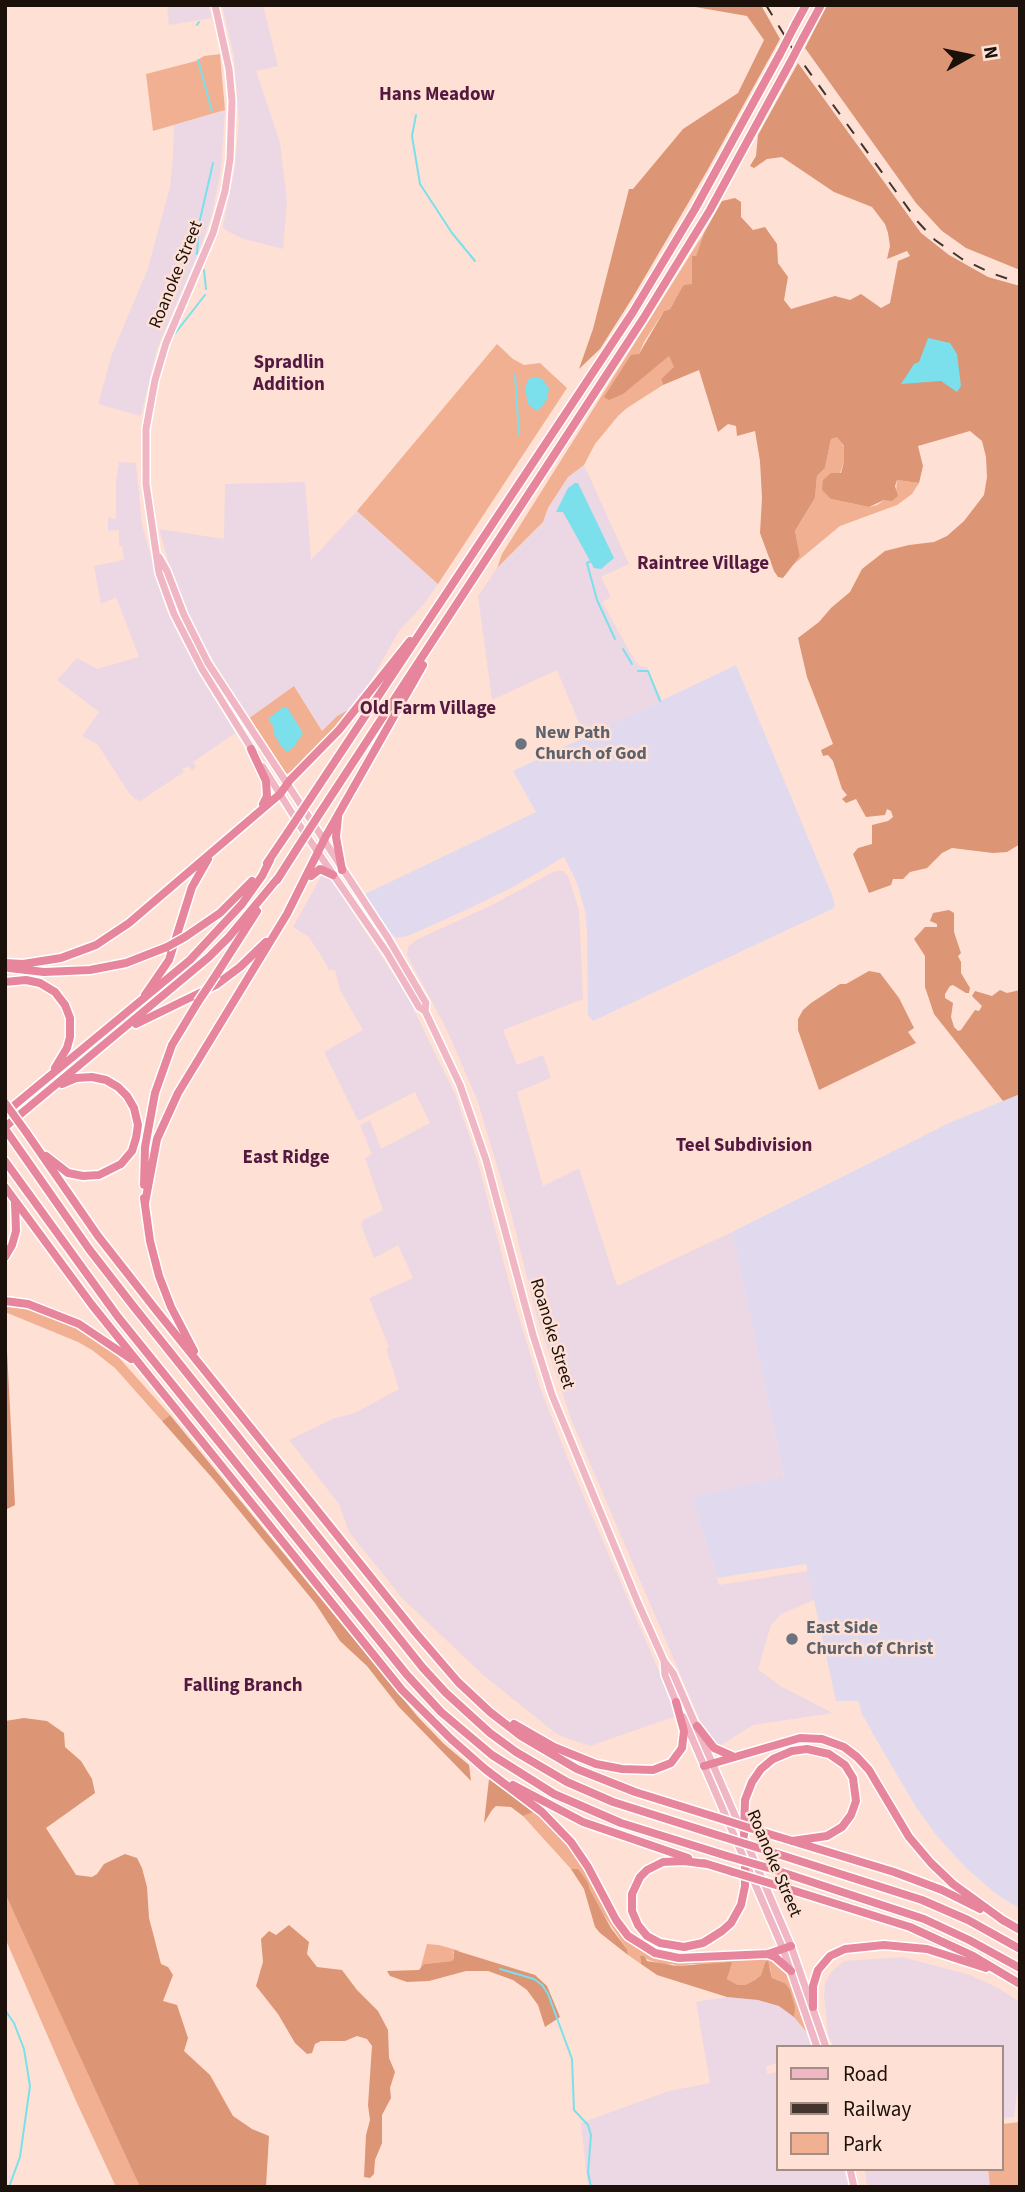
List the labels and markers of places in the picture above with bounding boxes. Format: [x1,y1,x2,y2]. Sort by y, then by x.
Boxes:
place label: New Path Church of God [535,723,647,766]
marker: New Path Church of God [513,736,529,752]
place label: East Side Church of Christ [806,1618,933,1660]
marker: East Side Church of Christ [784,1631,800,1647]

